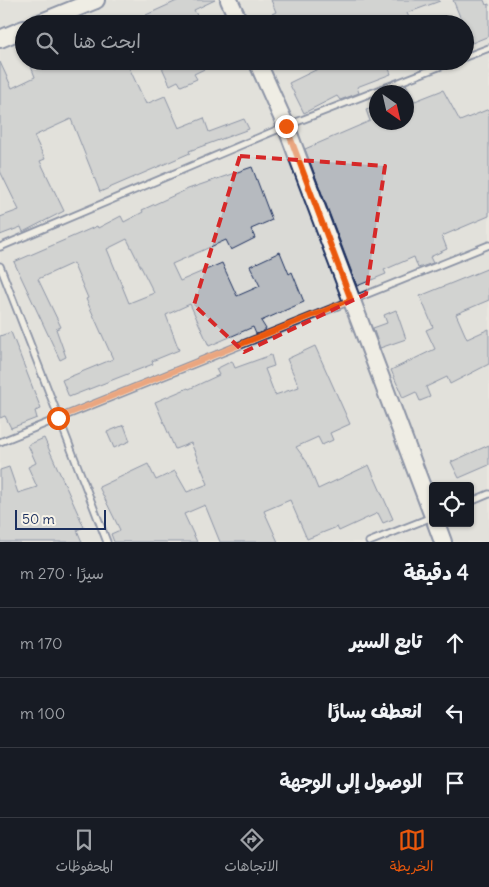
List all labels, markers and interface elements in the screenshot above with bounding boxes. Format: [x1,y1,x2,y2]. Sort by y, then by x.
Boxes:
search box [15,15,474,70]
icon: search [33,29,61,57]
text: ابحث هنا [73,29,141,53]
north arrow [369,85,414,130]
route end [275,115,298,138]
route start [47,407,70,430]
map controls [429,482,474,527]
button: locate [429,482,474,527]
scale bar [15,507,106,530]
text: 50 m [22,510,55,528]
text: 4 دقيقة [403,559,469,586]
text: سيرًا · 270 m [20,563,104,583]
text: تابع السير [350,629,422,653]
icon: ahead [441,629,469,657]
text: 170 m [20,633,63,653]
text: انعطف يسارًا [328,699,422,723]
icon: left [441,699,469,727]
text: 100 m [20,703,65,723]
text: الوصول إلى الوجهة [279,769,422,793]
icon: arrive [441,769,469,797]
tab: المحفوظات [56,826,113,879]
tab: الاتجاهات [224,826,279,879]
tab: الخريطة [390,826,433,879]

